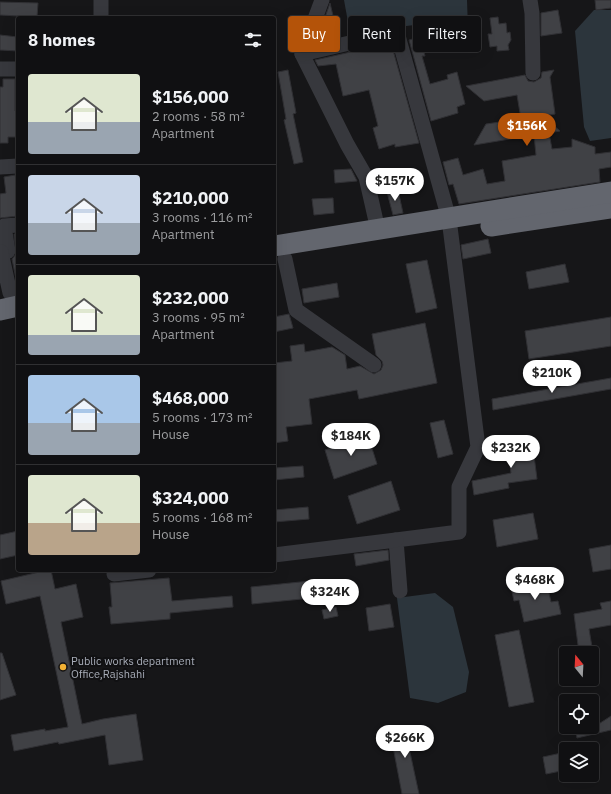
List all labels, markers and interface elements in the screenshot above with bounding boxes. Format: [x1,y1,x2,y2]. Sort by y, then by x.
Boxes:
chip: Buy [288,16,340,52]
chip: Rent [348,16,405,52]
chip: Filters [413,16,481,52]
text: 8 homes [28,29,95,51]
icon: filters [242,29,264,51]
text: $156,000 [152,86,229,108]
icon: home [60,90,108,138]
text: 2 rooms · 58 m² [152,108,245,125]
pin: $156K [499,113,555,147]
text: $156K [507,117,547,134]
text: Apartment [152,125,215,142]
pin: $157K [367,168,423,202]
text: $157K [375,172,415,189]
text: $210,000 [152,187,229,209]
icon: home [60,191,108,239]
text: 3 rooms · 116 m² [152,209,253,226]
text: Apartment [152,226,215,243]
text: $232,000 [152,287,229,309]
icon: home [60,291,108,339]
text: 3 rooms · 95 m² [152,309,245,326]
text: Apartment [152,326,215,343]
pin: $210K [524,360,580,394]
text: $210K [532,364,572,381]
text: $468,000 [152,387,229,409]
icon: home [60,391,108,439]
text: 5 rooms · 173 m² [152,409,253,426]
pin: $184K [323,423,379,457]
text: House [152,426,189,443]
text: $184K [331,427,371,444]
pin: $232K [483,435,539,469]
text: $232K [491,439,531,456]
text: $324,000 [152,487,229,509]
icon: home [60,491,108,539]
text: 5 rooms · 168 m² [152,509,253,526]
text: House [152,526,189,543]
pin: $468K [507,567,563,601]
text: $468K [515,571,555,588]
pin: $324K [302,579,358,613]
text: $324K [310,583,350,600]
north arrow [559,646,599,686]
map controls [559,646,599,782]
place label: Public works department Office,Rajshahi [71,654,195,681]
marker: Public works department Office,Rajshahi [58,662,68,672]
button: locate [559,694,599,734]
pin: $266K [377,725,433,759]
text: $266K [385,729,425,746]
button: layers [559,742,599,782]

